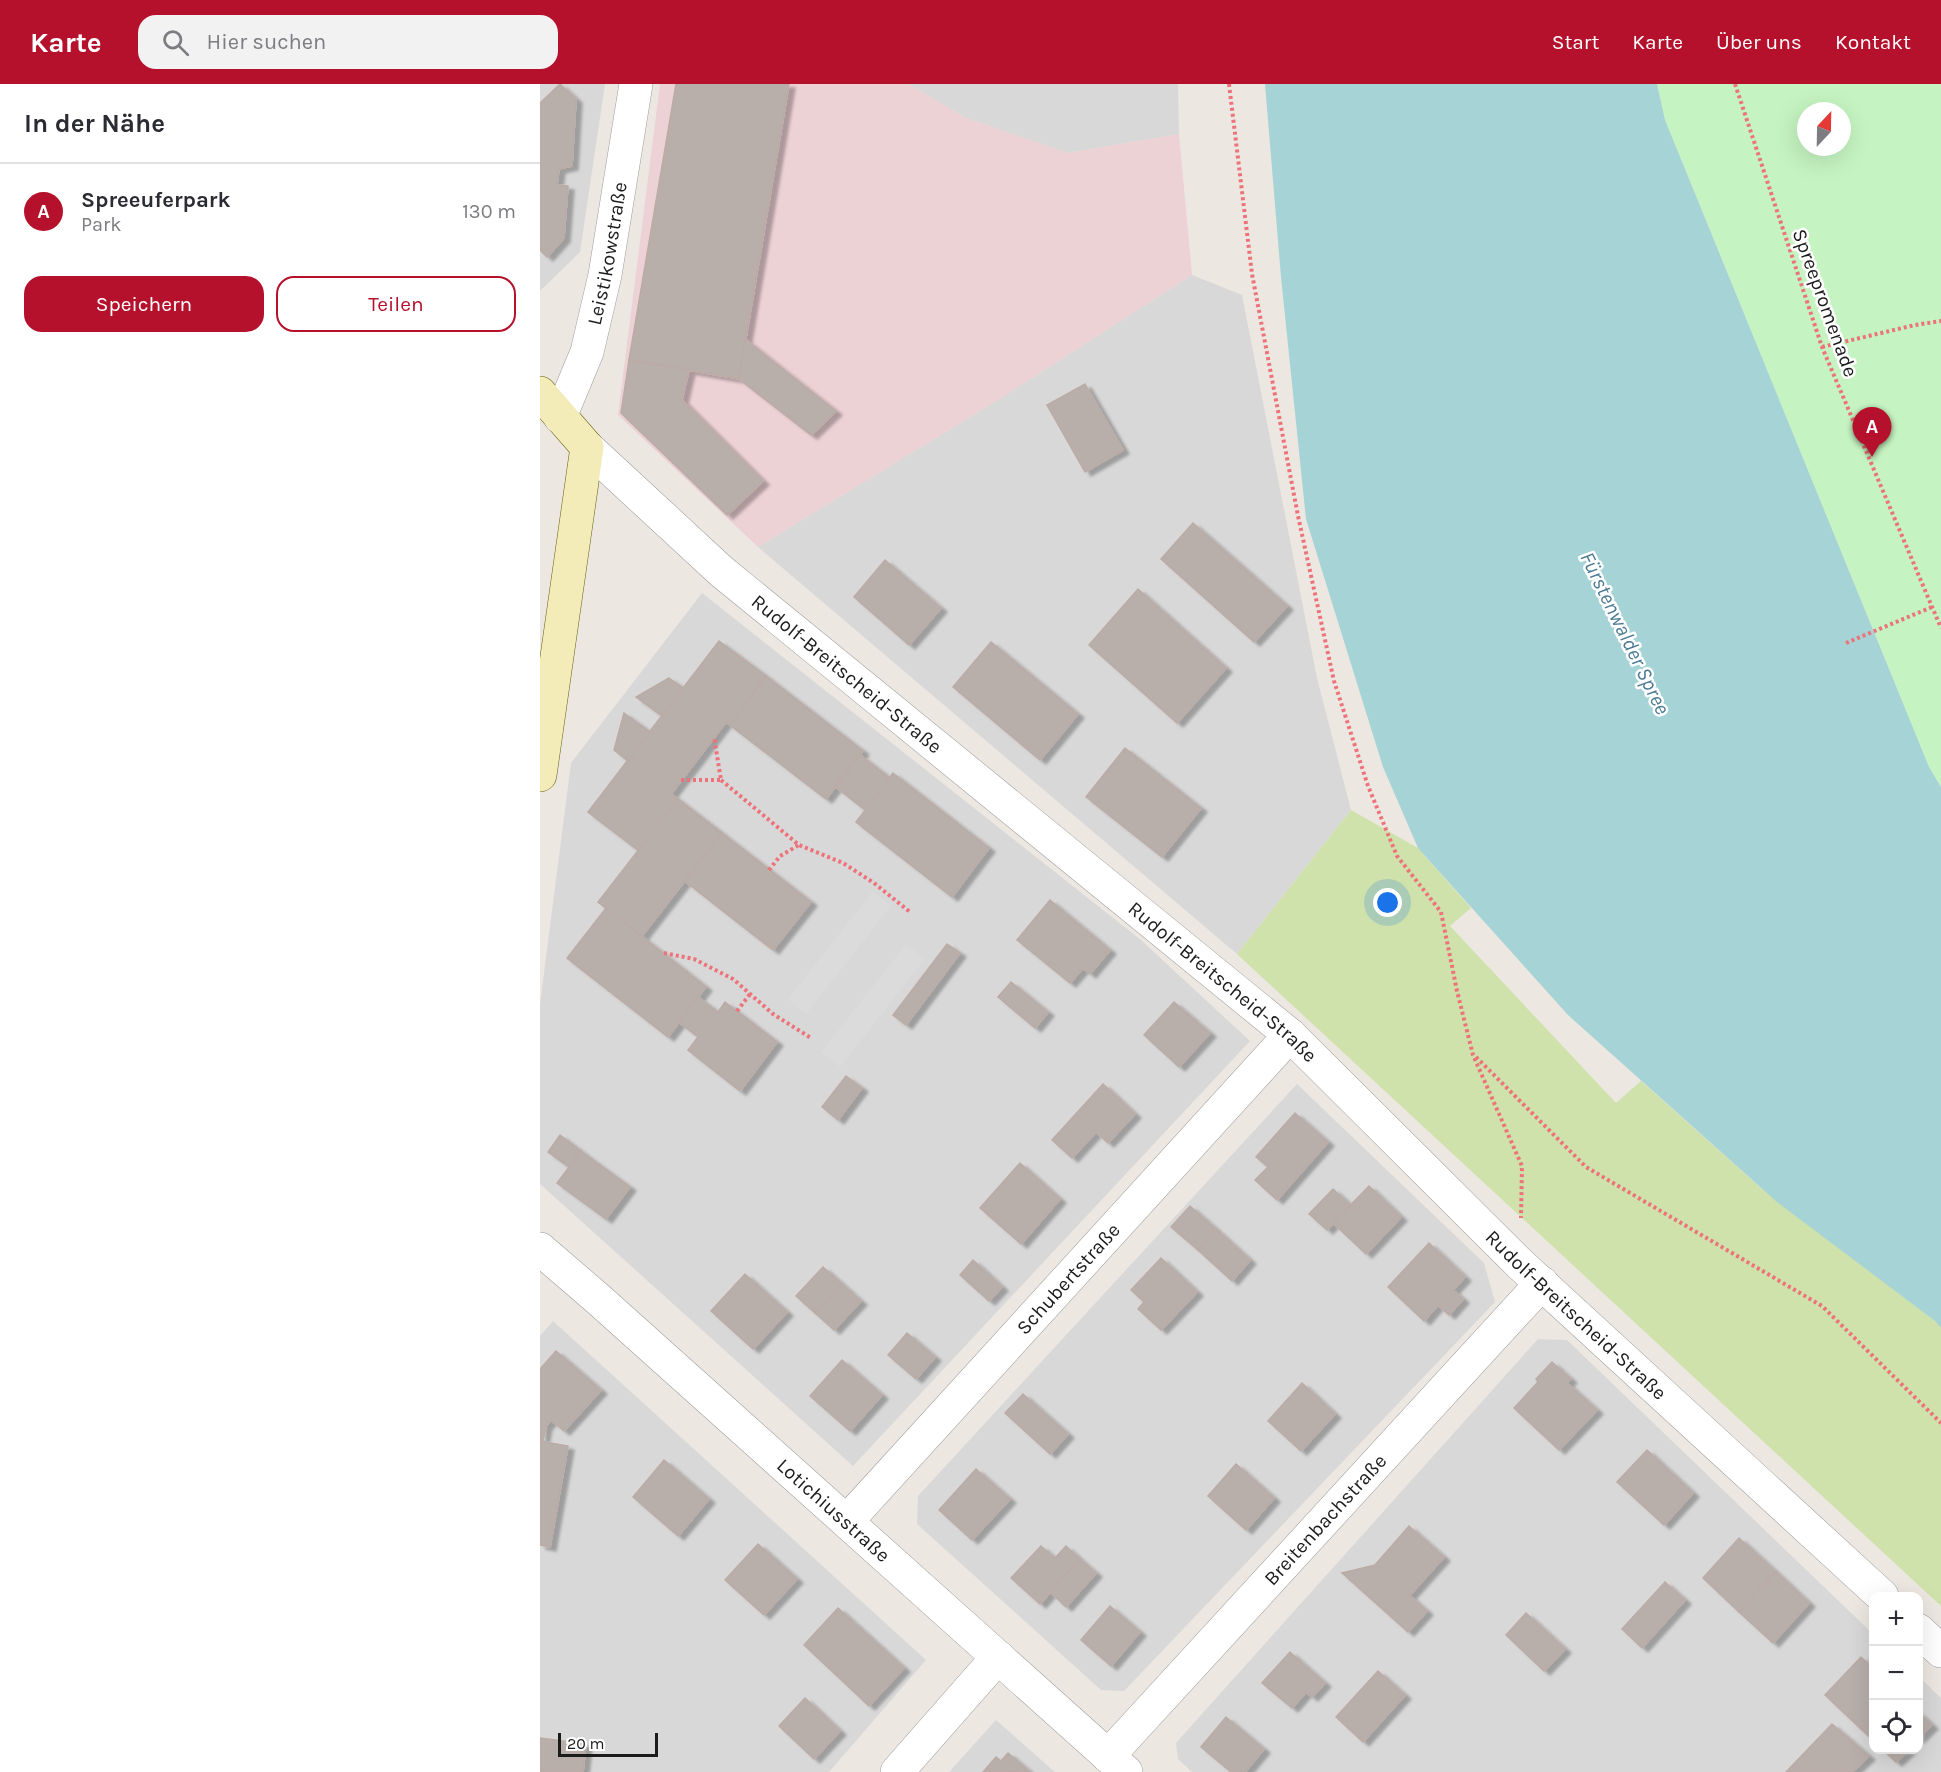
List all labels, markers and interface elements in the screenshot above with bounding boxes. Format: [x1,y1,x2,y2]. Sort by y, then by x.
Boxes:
search box [138,15,558,69]
text: Karte [30,26,102,59]
icon: search [159,26,192,59]
text: Hier suchen [207,29,326,55]
text: Start [1552,30,1599,54]
text: Karte [1632,30,1683,54]
text: Über uns [1716,30,1802,54]
text: Kontakt [1835,30,1911,54]
north arrow [1797,102,1851,156]
text: In der Nähe [24,108,165,139]
street label: Leistikowstraße [582,180,631,327]
text: Spreeuferpark [81,187,231,213]
text: A [37,200,50,223]
text: 130 m [462,200,516,223]
text: Park [81,213,122,236]
street label: Spreepromenade [1788,226,1862,380]
button: Speichern [24,276,264,332]
button: Teilen [276,276,516,332]
pin: A [1852,408,1892,457]
water label: Fürstenwalder Spree [1575,548,1675,718]
street label: Rudolf-Breitscheid-Straße [747,589,947,758]
your location [1373,888,1402,917]
street label: Rudolf-Breitscheid-Straße [1124,897,1322,1067]
street label: Schubertstraße [1011,1218,1124,1339]
street label: Rudolf-Breitscheid-Straße [1481,1225,1671,1404]
street label: Breitenbachstraße [1259,1449,1391,1590]
street label: Lotichiusstraße [773,1454,895,1567]
map controls [1869,1592,1923,1754]
button: + [1869,1592,1923,1646]
button: − [1869,1646,1923,1700]
button: locate [1869,1700,1923,1754]
scale bar [558,1730,658,1758]
text: 20 m [567,1734,605,1753]

